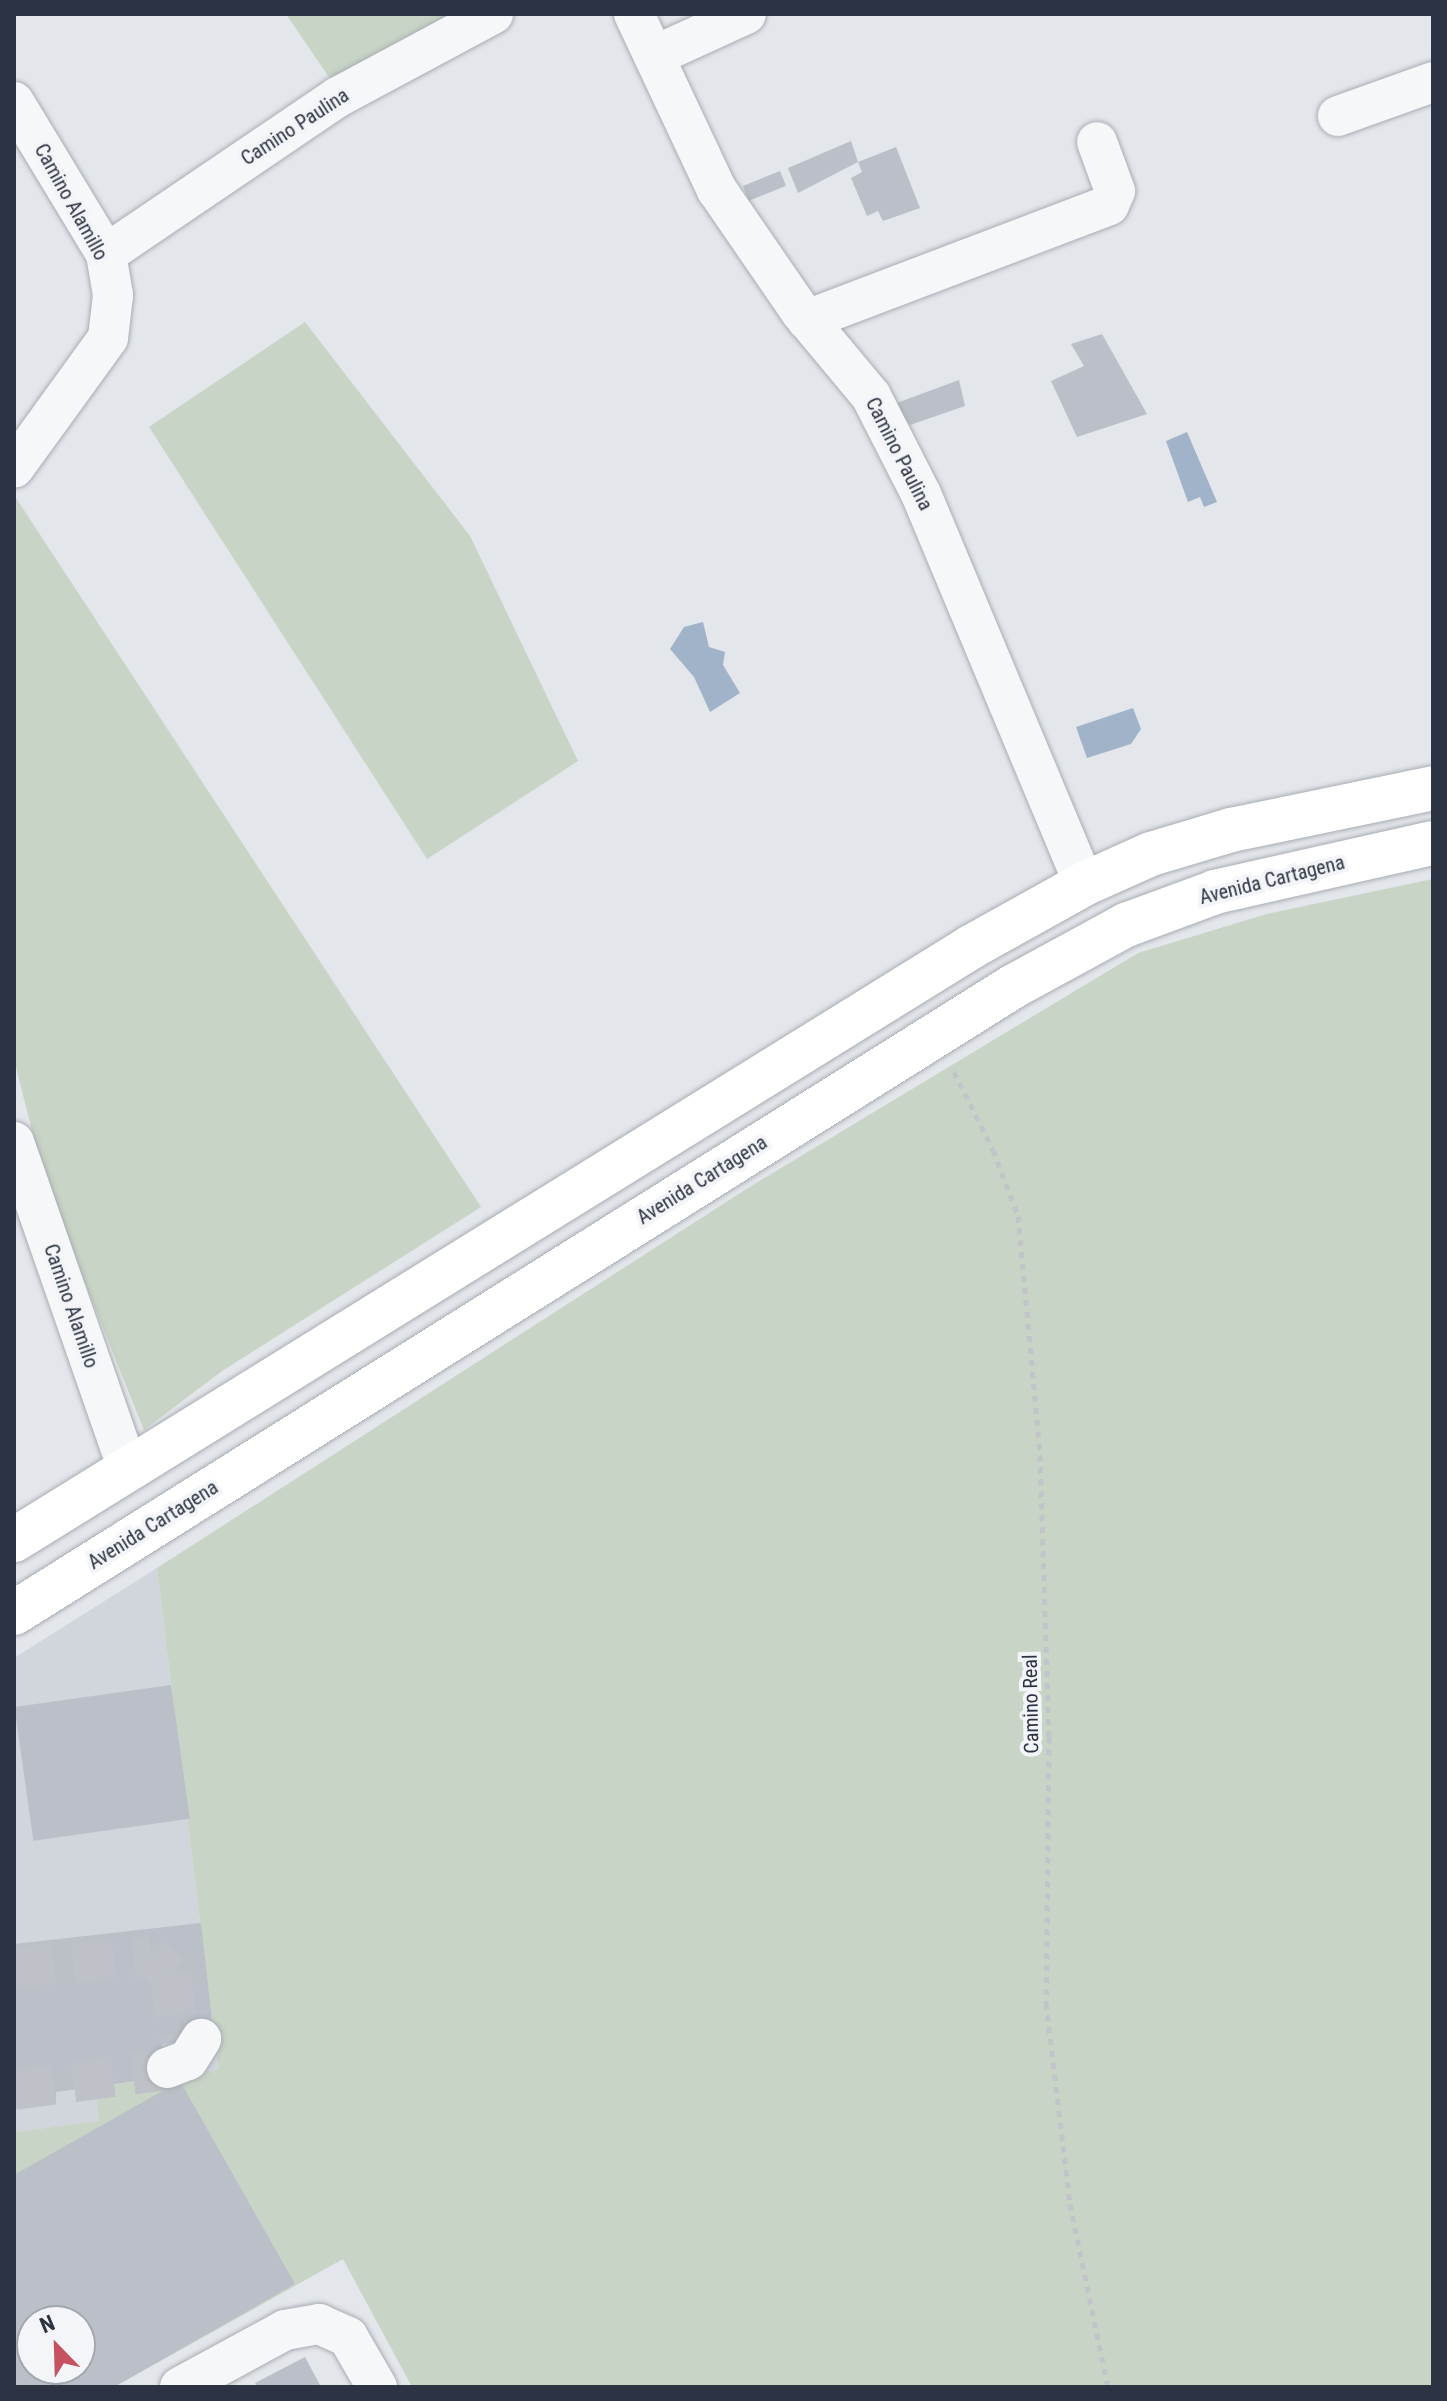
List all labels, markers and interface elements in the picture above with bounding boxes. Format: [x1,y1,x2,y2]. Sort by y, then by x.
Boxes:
street label: Camino Paulina [237,83,353,171]
street label: Camino Alamillo [29,140,113,264]
street label: Camino Paulina [860,394,938,514]
street label: Avenida Cartagena [1197,850,1347,910]
street label: Avenida Cartagena [633,1130,771,1230]
street label: Camino Alamillo [39,1241,103,1371]
street label: Avenida Cartagena [84,1475,222,1575]
street label: Camino Real [1018,1654,1044,1754]
north arrow [16,2305,96,2385]
text: N [36,2310,58,2338]

